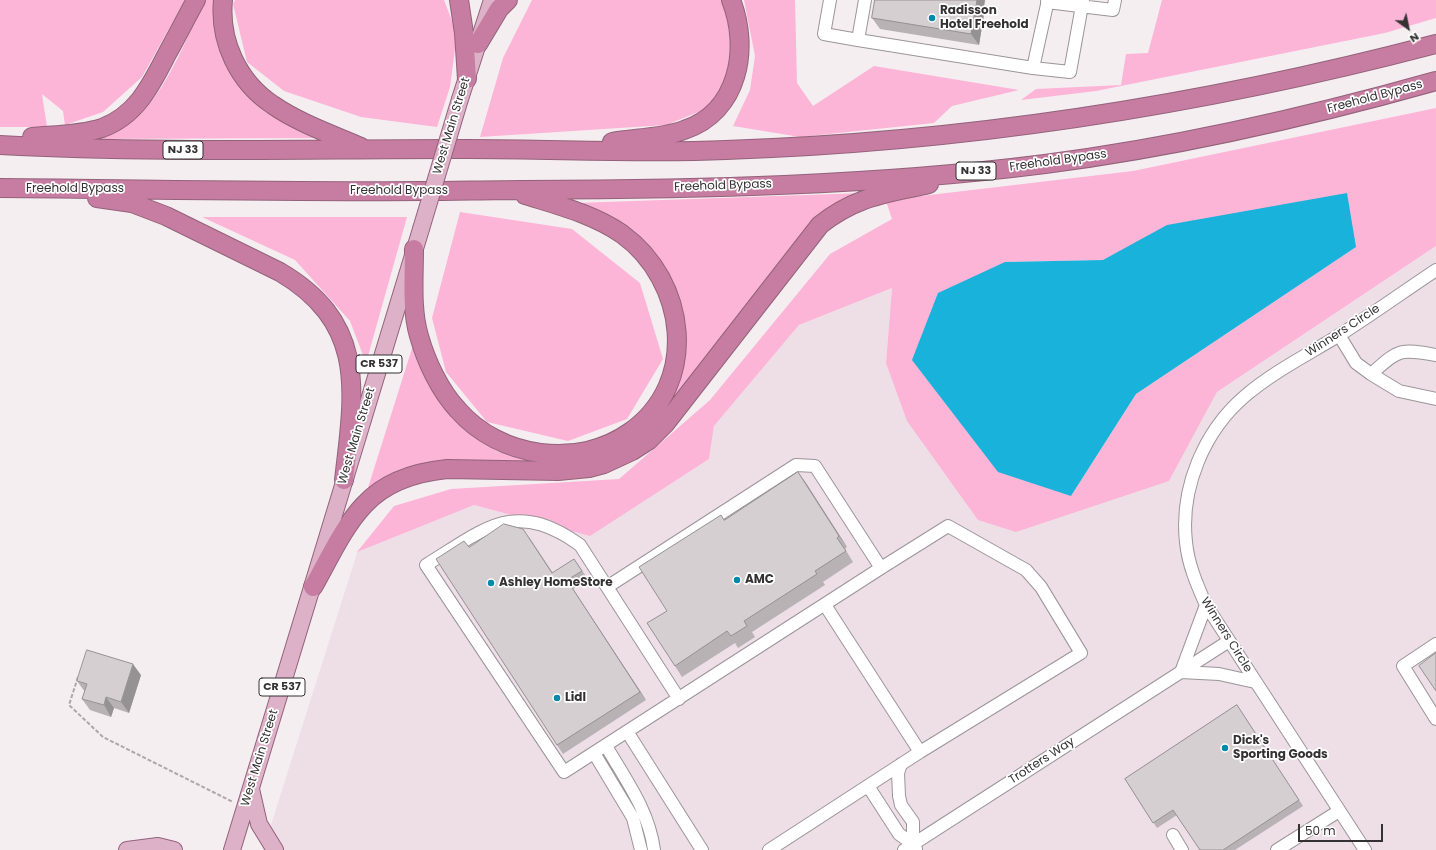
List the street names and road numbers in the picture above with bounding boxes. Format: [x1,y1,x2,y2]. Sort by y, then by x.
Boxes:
street label: West Main Street [430,76,474,176]
street label: Freehold Bypass [1326,77,1424,117]
road number: NJ 33 [163,141,203,159]
street label: Freehold Bypass [1009,147,1107,175]
road number: NJ 33 [956,162,996,180]
street label: Freehold Bypass [674,177,772,195]
street label: Freehold Bypass [26,182,124,196]
street label: Freehold Bypass [350,184,448,198]
street label: Winners Circle [1303,302,1383,360]
road number: CR 537 [356,355,402,373]
street label: West Main Street [335,386,379,486]
street label: Winners Circle [1197,595,1255,675]
road number: CR 537 [259,678,305,696]
street label: West Main Street [238,708,282,808]
street label: Trotters Way [1006,734,1078,788]

